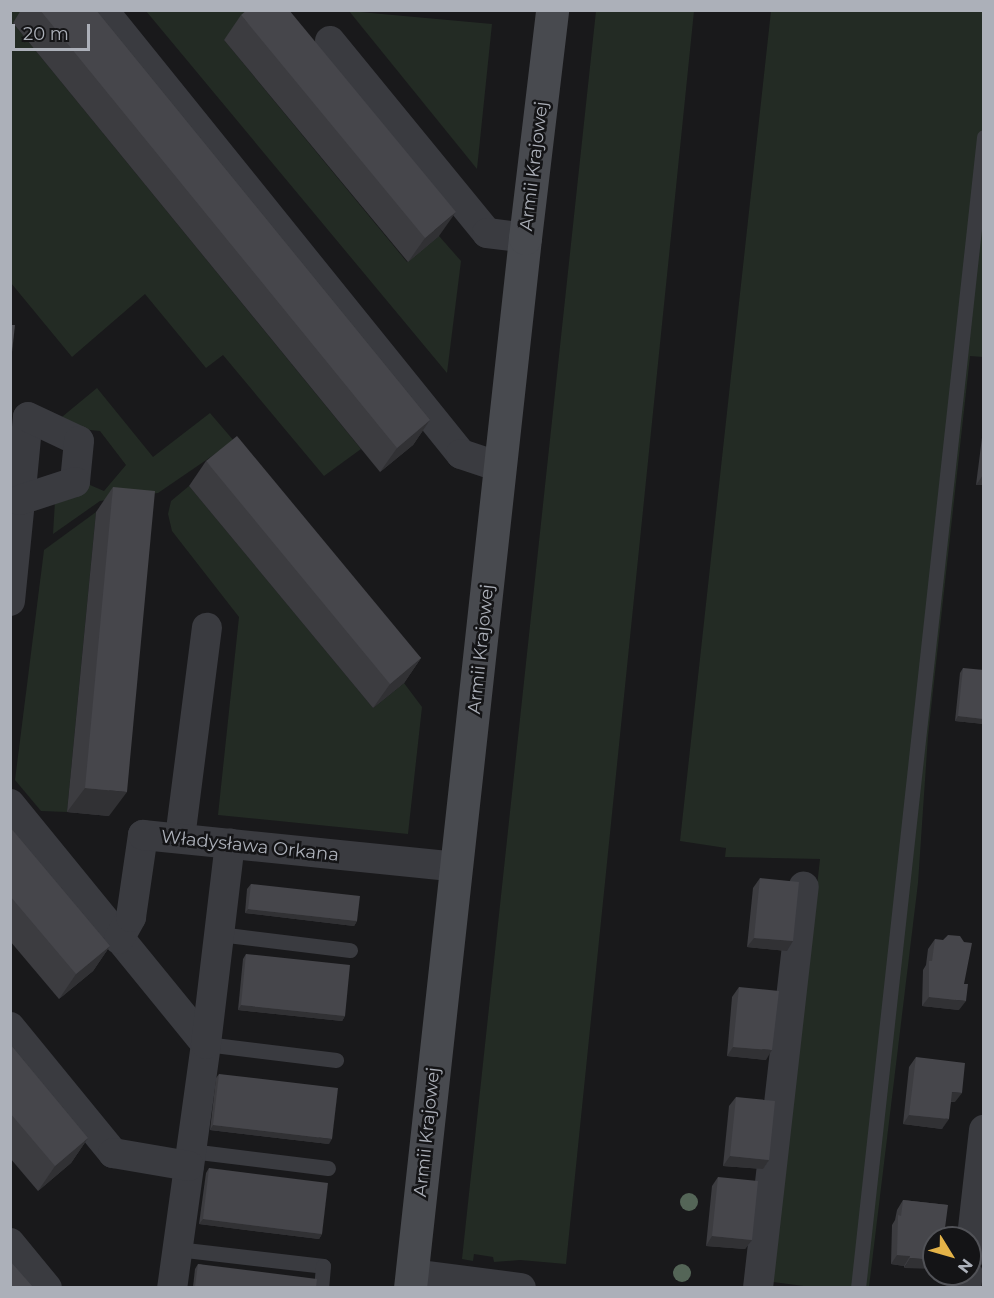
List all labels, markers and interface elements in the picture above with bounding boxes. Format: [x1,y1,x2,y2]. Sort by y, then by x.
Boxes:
scale bar [15,12,93,50]
text: 20 m [23,23,69,45]
street label: Armii Krajowej [515,100,553,232]
street label: Armii Krajowej [463,583,499,715]
street label: Władysława Orkana [160,826,340,866]
street label: Armii Krajowej [409,1066,445,1198]
north arrow [922,1226,982,1286]
text: N [954,1255,977,1277]

